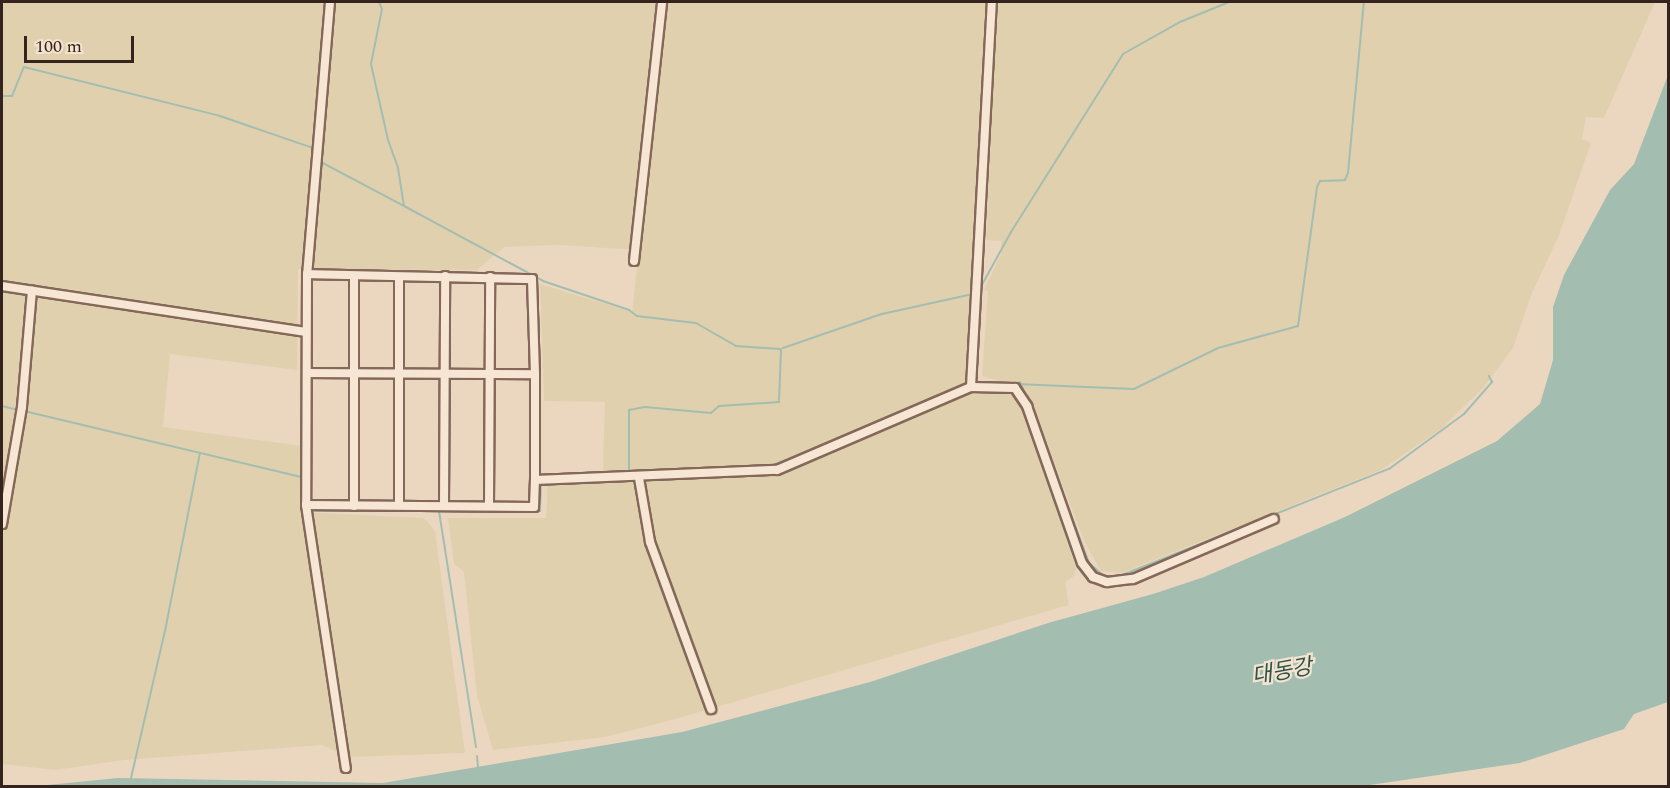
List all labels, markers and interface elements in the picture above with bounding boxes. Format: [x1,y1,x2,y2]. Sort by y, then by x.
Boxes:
scale bar [27,24,136,62]
text: 100 m [35,33,82,60]
water label: 대동강 [1250,654,1314,690]

